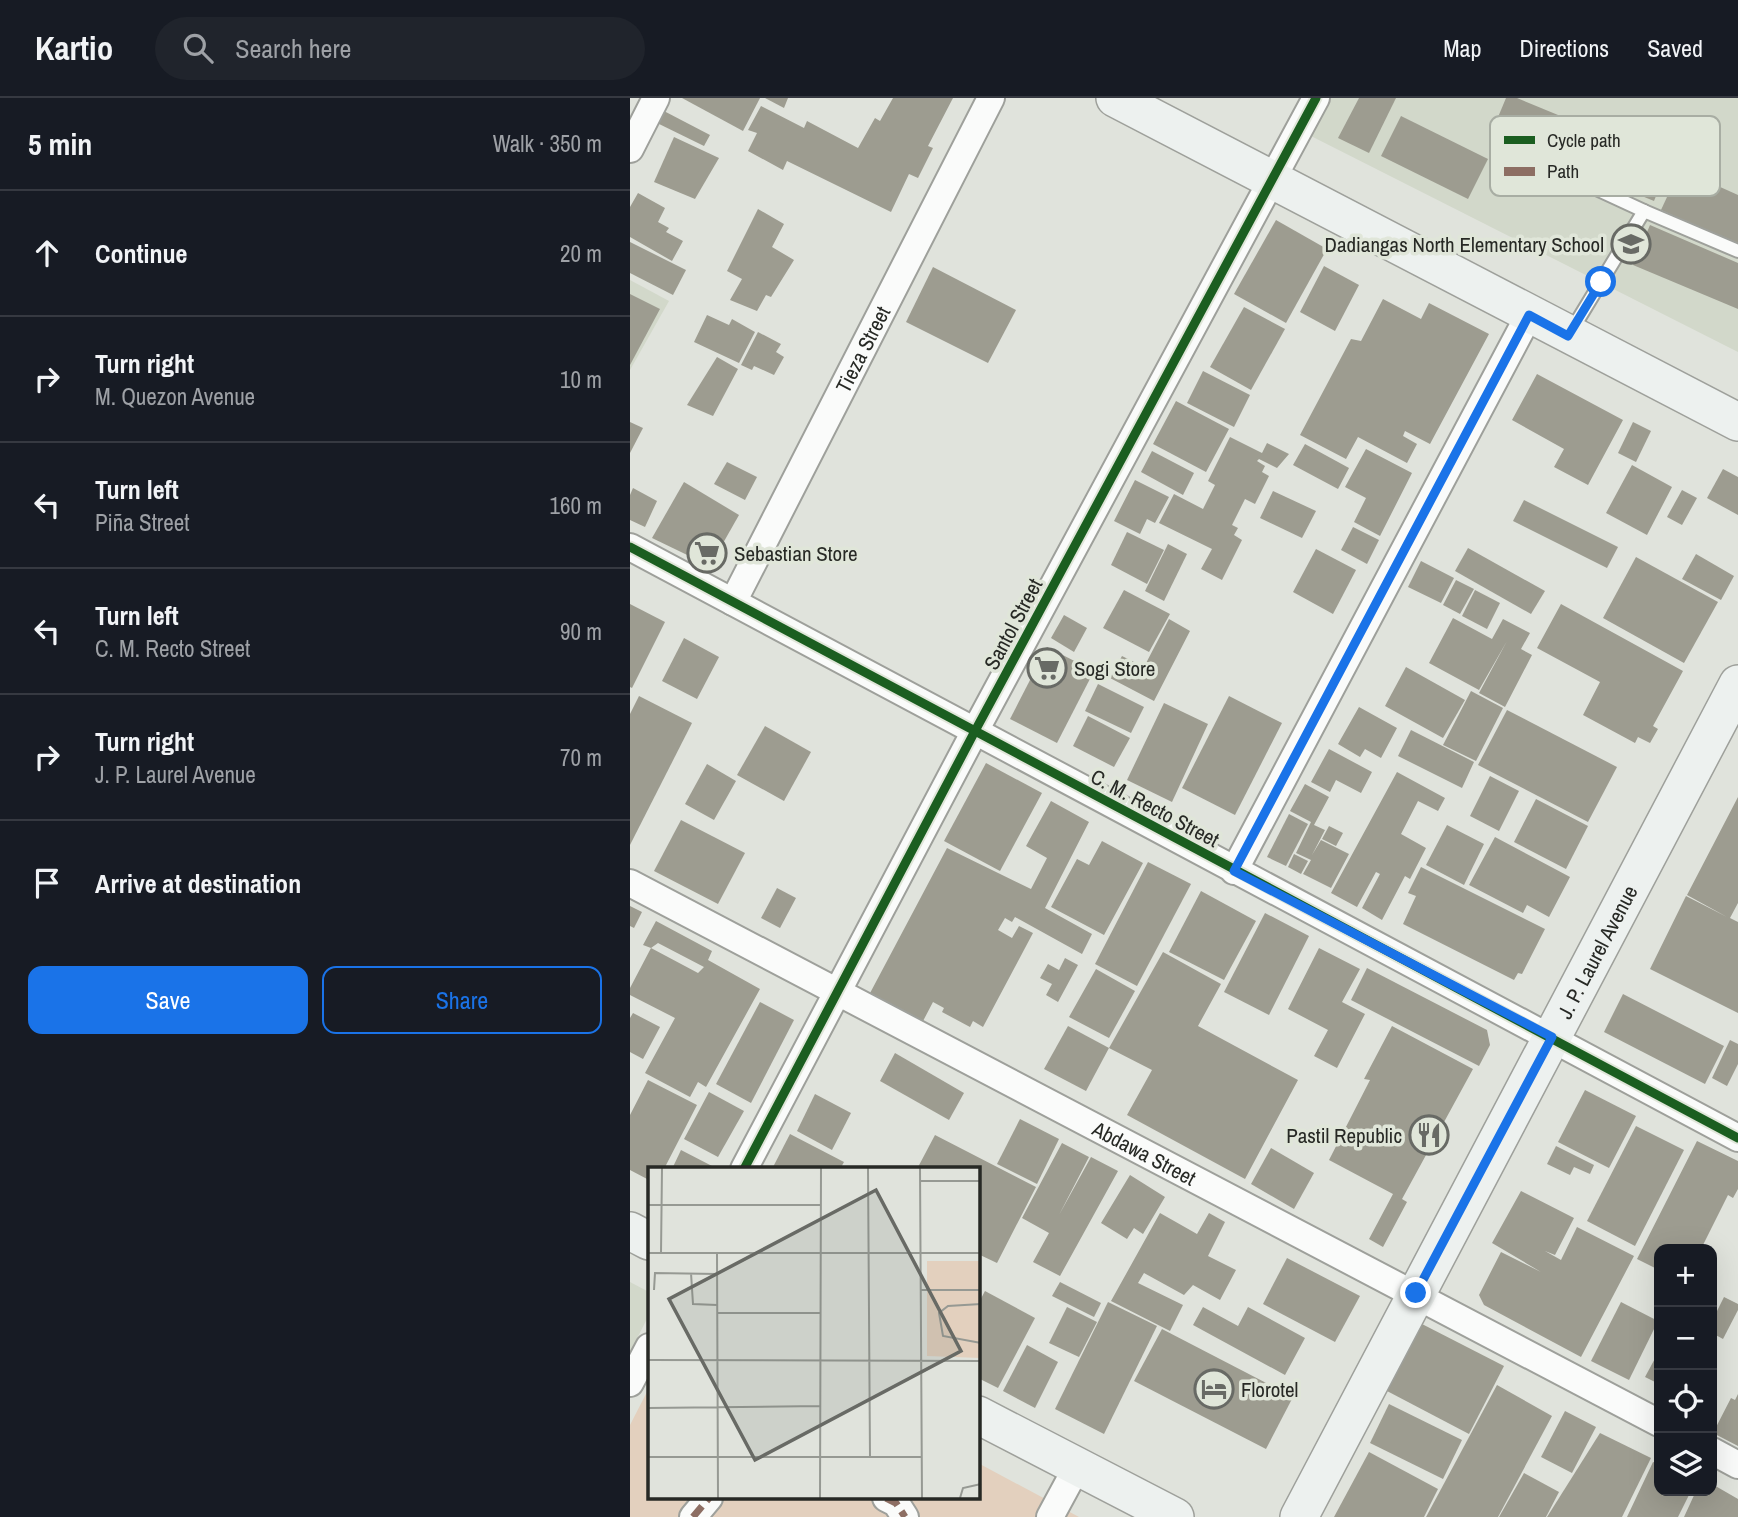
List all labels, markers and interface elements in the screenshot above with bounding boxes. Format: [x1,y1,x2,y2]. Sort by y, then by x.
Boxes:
search box [155,17,645,80]
text: Kartio [35,26,113,70]
icon: search [179,29,217,67]
text: Search here [235,31,351,66]
text: Map [1443,32,1481,64]
text: Directions [1519,32,1609,64]
text: Saved [1647,32,1703,64]
legend [1490,116,1720,196]
text: 5 min [28,124,92,164]
text: Cycle path [1547,127,1621,153]
text: Walk · 350 m [493,128,602,159]
text: Path [1547,158,1579,184]
school or university icon: Dadiangas North Elementary School [1610,223,1652,265]
place label: Dadiangas North Elementary School [1325,230,1604,259]
icon: ahead [28,234,66,272]
text: Continue [95,236,187,271]
text: 20 m [560,238,602,269]
route start [1585,266,1616,297]
street label: Tieza Street [828,301,897,397]
text: Turn right [95,346,194,381]
icon: right [28,360,66,398]
text: 10 m [560,364,602,395]
text: M. Quezon Avenue [95,381,255,412]
text: Turn left [95,472,179,507]
icon: left [28,486,66,524]
text: 160 m [550,490,602,521]
text: Piña Street [95,507,189,538]
supermarket icon: Sebastian Store [686,532,728,574]
place label: Sebastian Store [734,539,858,568]
street label: Santol Street [977,573,1049,675]
text: Turn left [95,598,179,633]
icon: left [28,612,66,650]
text: 90 m [560,616,602,647]
text: C. M. Recto Street [95,633,250,664]
supermarket icon: Sogi Store [1026,647,1068,689]
place label: Sogi Store [1074,654,1155,683]
text: Turn right [95,724,194,759]
icon: right [28,738,66,776]
text: 70 m [560,742,602,773]
text: J. P. Laurel Avenue [95,759,256,790]
street label: C. M. Recto Street [1086,762,1225,854]
icon: arrive [28,864,66,902]
text: Arrive at destination [95,866,301,901]
street label: J. P. Laurel Avenue [1550,880,1644,1023]
button: Save [28,966,308,1034]
button: Share [322,966,602,1034]
street label: Abdawa Street [1087,1113,1201,1192]
restaurant icon: Pastil Republic [1408,1114,1450,1156]
place label: Pastil Republic [1286,1121,1402,1150]
inset map [648,1167,980,1500]
map controls [1654,1244,1717,1496]
button: + [1654,1244,1717,1307]
route end [1400,1277,1431,1308]
button: − [1654,1307,1717,1370]
hotel icon: Florotel [1193,1368,1235,1410]
button: locate [1654,1370,1717,1433]
place label: Florotel [1241,1375,1298,1404]
button: layers [1654,1433,1717,1496]

